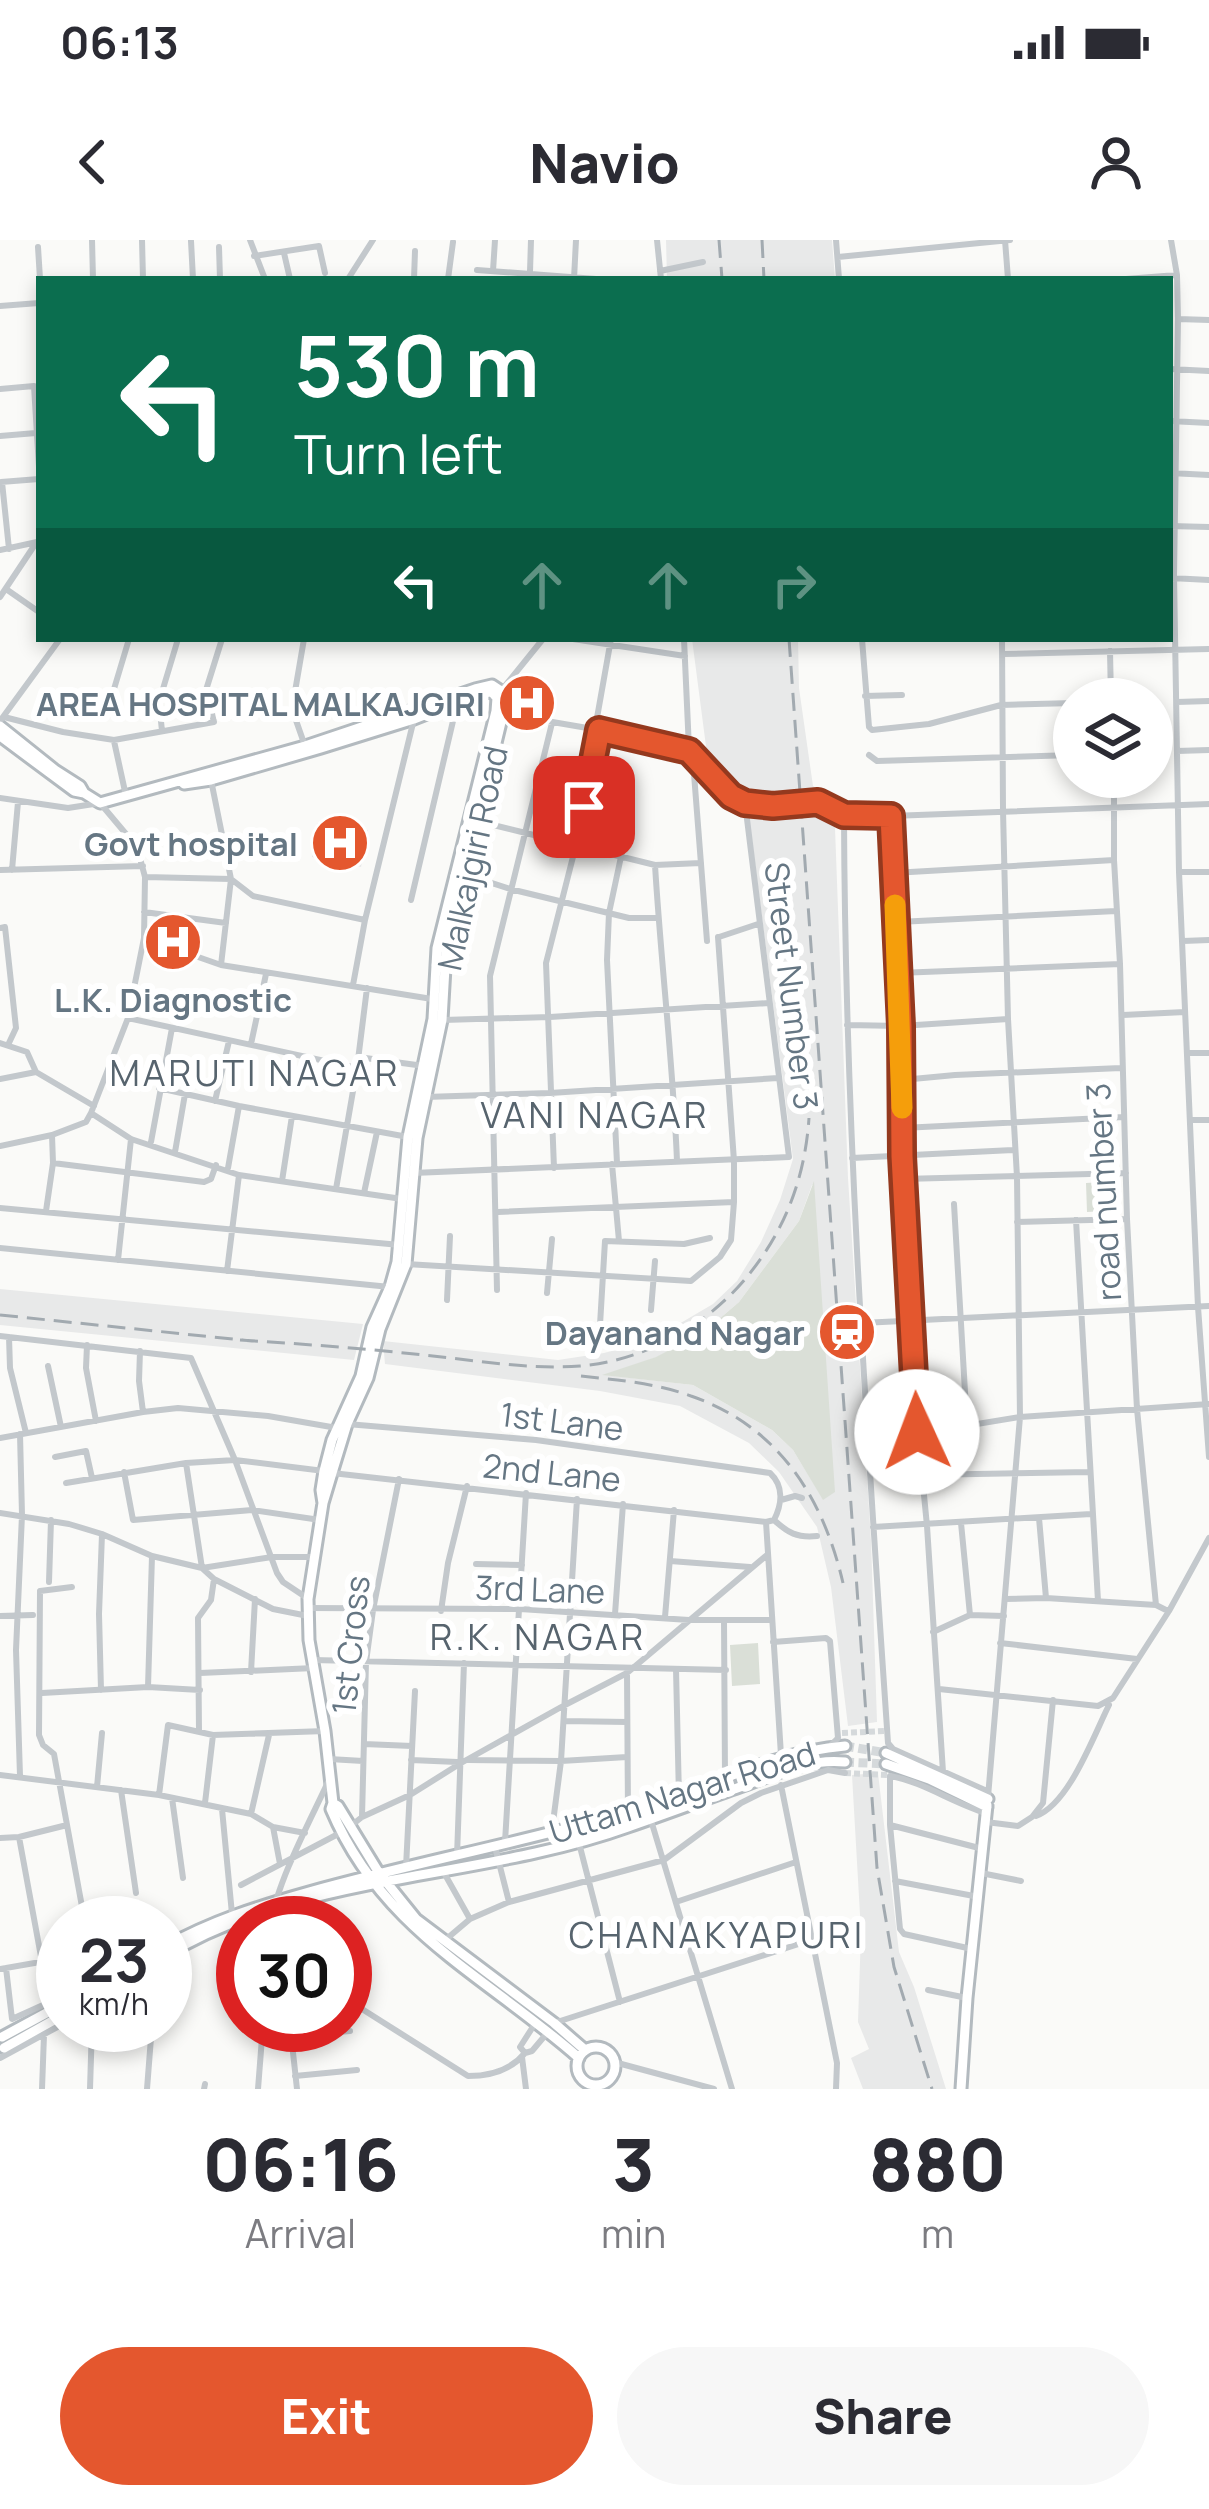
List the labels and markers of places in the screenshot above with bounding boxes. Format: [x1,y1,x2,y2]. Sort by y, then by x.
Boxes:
hospital icon: AREA HOSPITAL MALKAJGIRI [496,672,558,734]
place label: AREA HOSPITAL MALKAJGIRI [36,681,485,726]
pin [533,756,635,858]
hospital icon: Govt hospital [309,812,371,874]
place label: Govt hospital [84,821,298,866]
hospital icon: L.K. Diagnostic [142,911,204,973]
place label: L.K. Diagnostic [54,977,292,1022]
station icon: Dayanand Nagar [816,1301,878,1363]
place label: Dayanand Nagar [545,1310,805,1355]

